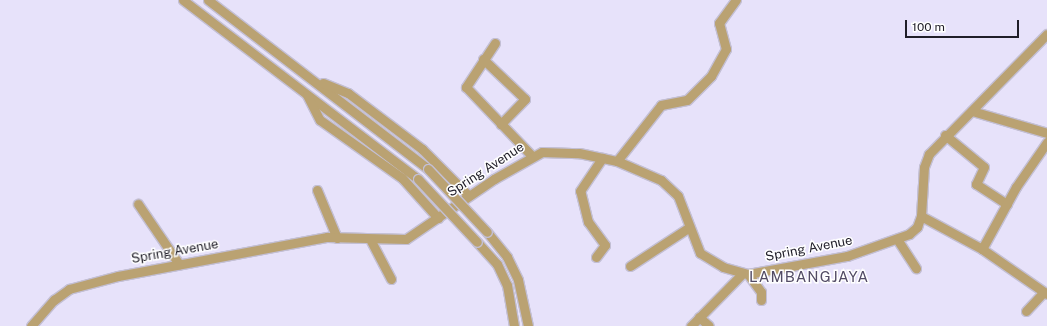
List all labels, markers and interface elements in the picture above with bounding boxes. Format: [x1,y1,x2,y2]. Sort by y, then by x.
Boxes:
scale bar [907,12,1021,38]
text: 100 m [912,20,945,34]
street label: Spring Avenue [445,139,527,201]
street label: Spring Avenue [764,233,854,265]
street label: Spring Avenue [130,237,220,267]
district label: LAMBANGJAYA [749,268,869,286]

